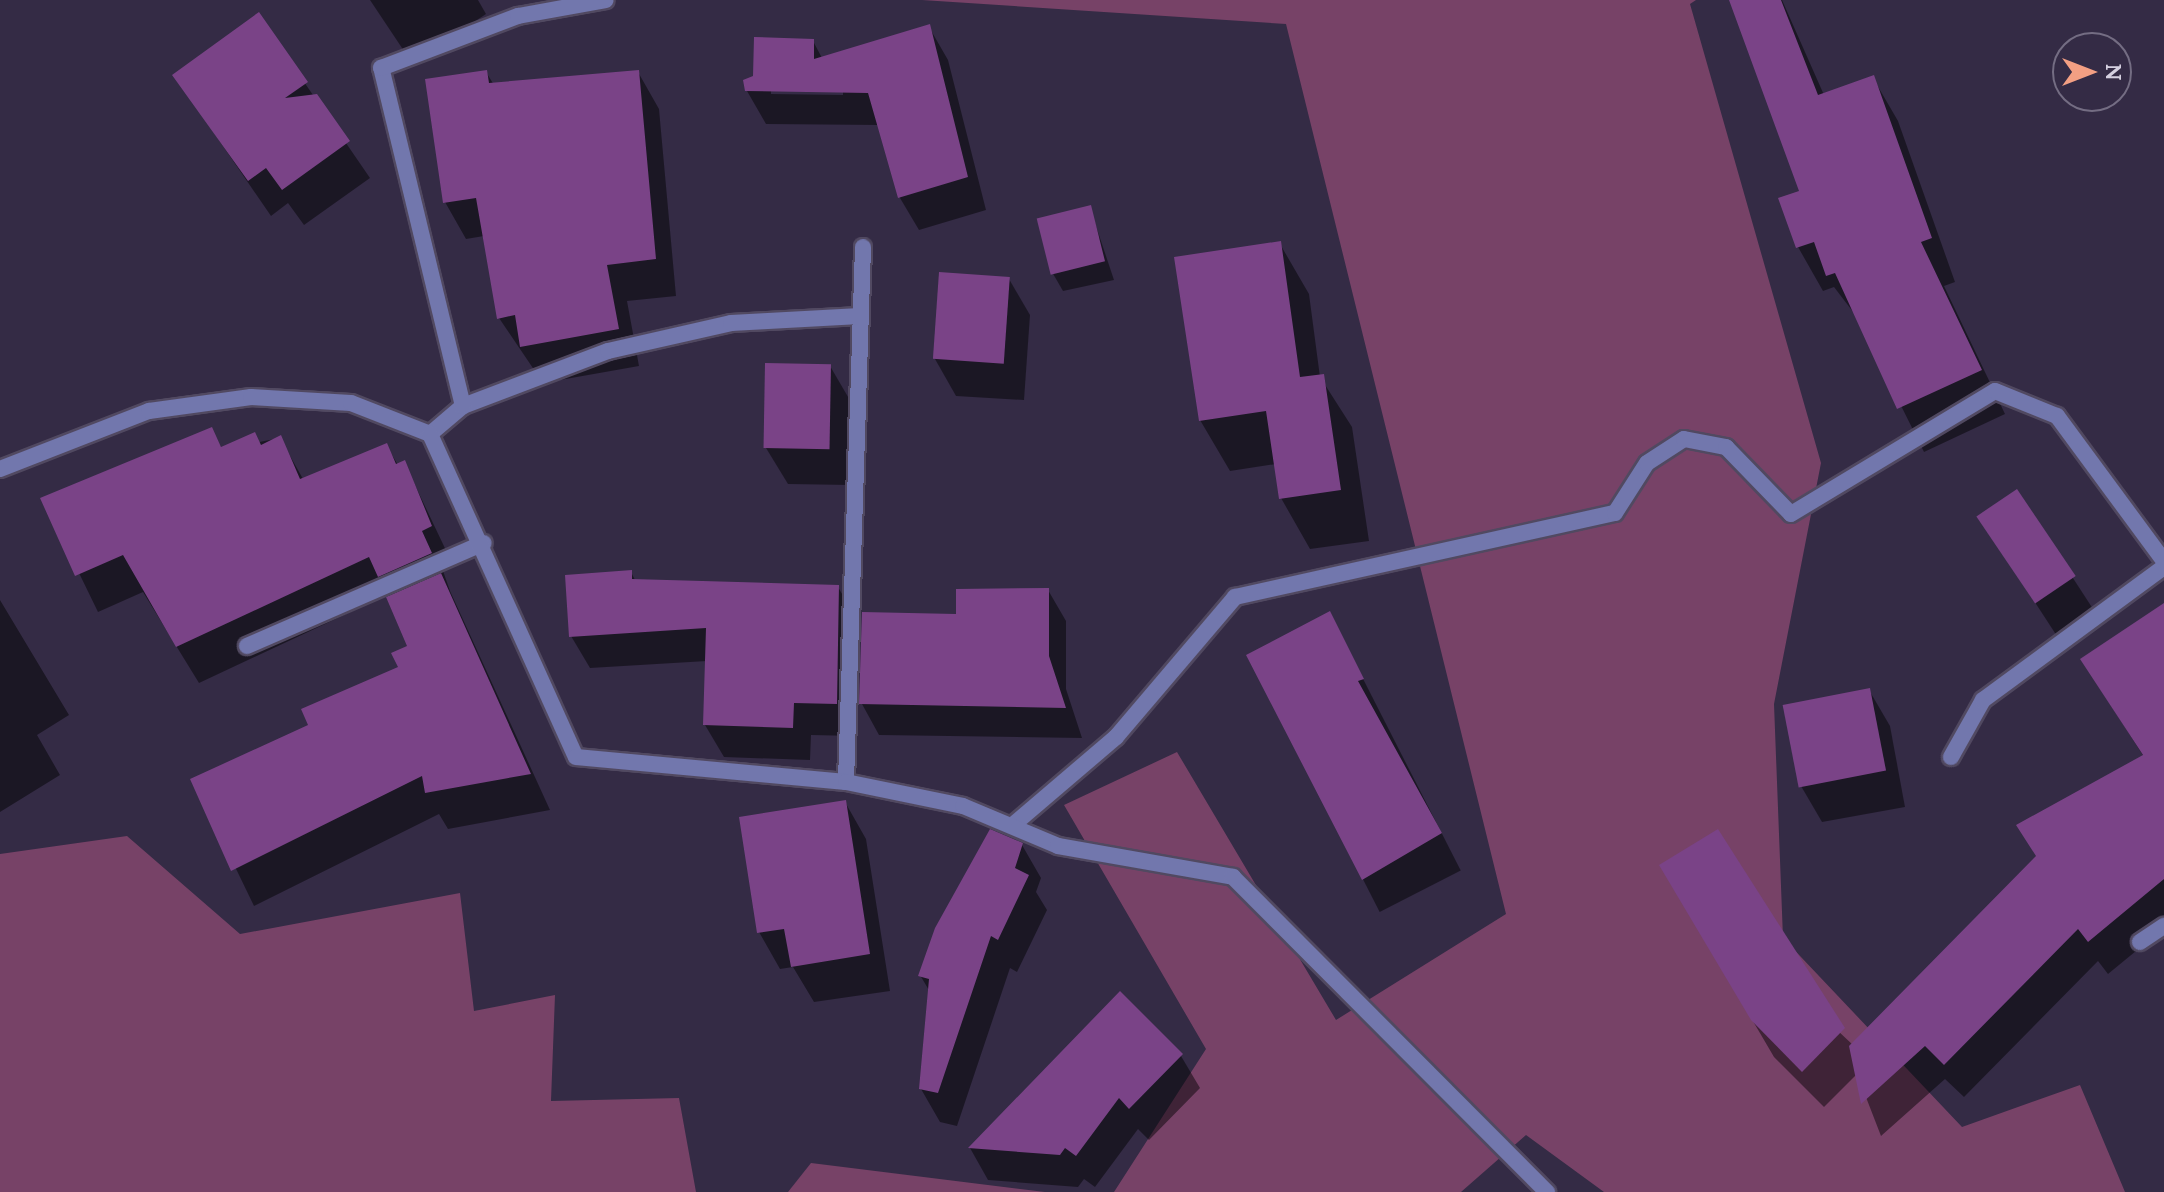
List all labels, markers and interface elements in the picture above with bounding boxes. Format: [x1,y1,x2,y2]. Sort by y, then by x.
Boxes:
north arrow [2052,32,2132,112]
text: N [2100,63,2128,81]

